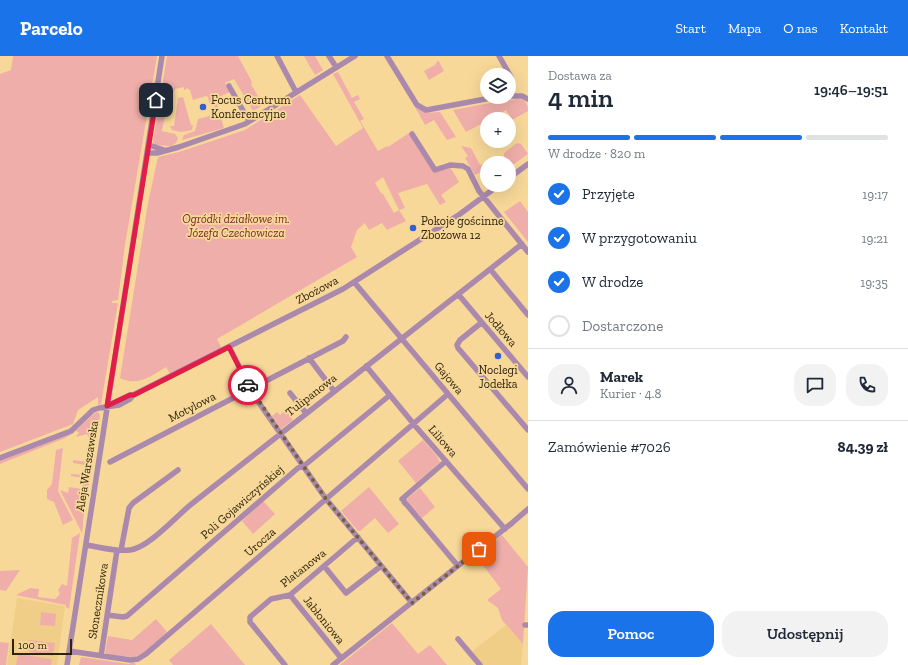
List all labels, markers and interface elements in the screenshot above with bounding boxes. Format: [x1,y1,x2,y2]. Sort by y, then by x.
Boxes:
text: Parcelo [20,17,83,40]
text: Start [675,20,706,37]
text: Mapa [728,20,761,37]
text: O nas [783,20,818,37]
text: Kontakt [840,20,888,37]
map controls [480,68,516,192]
button: layers [480,68,516,104]
text: Dostawa za [548,68,612,83]
text: 19:46–19:51 [814,81,888,99]
text: 4 min [548,82,613,114]
pin [139,83,173,117]
icon: home [145,89,167,111]
place label: Focus Centrum Konferencyjne [211,93,291,122]
marker: Focus Centrum Konferencyjne [198,102,208,112]
button: + [480,112,516,148]
text: W drodze · 820 m [548,146,645,161]
button: − [480,156,516,192]
icon: check [548,183,570,205]
text: Przyjęte [582,185,635,203]
text: 19:17 [862,187,888,202]
park label: Ogródki działkowe im. Józefa Czechowicza [182,212,290,240]
place label: Pokoje gościnne Zbożowa 12 [421,214,504,242]
marker: Pokoje gościnne Zbożowa 12 [408,223,418,233]
icon: check [548,227,570,249]
text: W przygotowaniu [582,229,697,247]
text: 19:21 [861,231,888,246]
icon: check [548,271,570,293]
street label: Zbożowa [293,273,341,307]
text: W drodze [582,273,643,291]
text: 19:35 [860,275,888,290]
street label: Jodłowa [482,308,520,350]
text: Dostarczone [582,317,663,335]
marker: Noclegi Jodełka [493,351,503,361]
street label: Gajowa [431,359,467,398]
place label: Noclegi Jodełka [478,363,518,391]
button: person [548,364,590,406]
button: chat [794,364,836,406]
button: phone [846,364,888,406]
courier [228,365,268,405]
text: Marek [600,368,643,386]
street label: Tulipanowa [283,371,340,419]
icon: car [237,374,259,396]
text: Kurier · 4.8 [600,386,661,401]
street label: Motylowa [166,389,218,425]
street label: Aleja Warszawska [73,419,102,513]
street label: Liliowa [425,422,461,460]
text: Zamówienie #7026 [548,438,671,456]
text: 84.39 zł [838,438,888,456]
street label: Poli Gojawiczyńskiej [198,462,287,543]
street label: Urocza [242,525,278,559]
pin [462,532,496,566]
icon: bag [468,538,490,560]
street label: Platanowa [277,546,329,590]
street label: Słonecznikowa [85,562,111,640]
street label: Jabłoniowa [300,593,348,647]
button: Pomoc [548,611,714,657]
button: Udostępnij [722,611,888,657]
scale bar [12,637,72,656]
text: 100 m [18,639,47,652]

